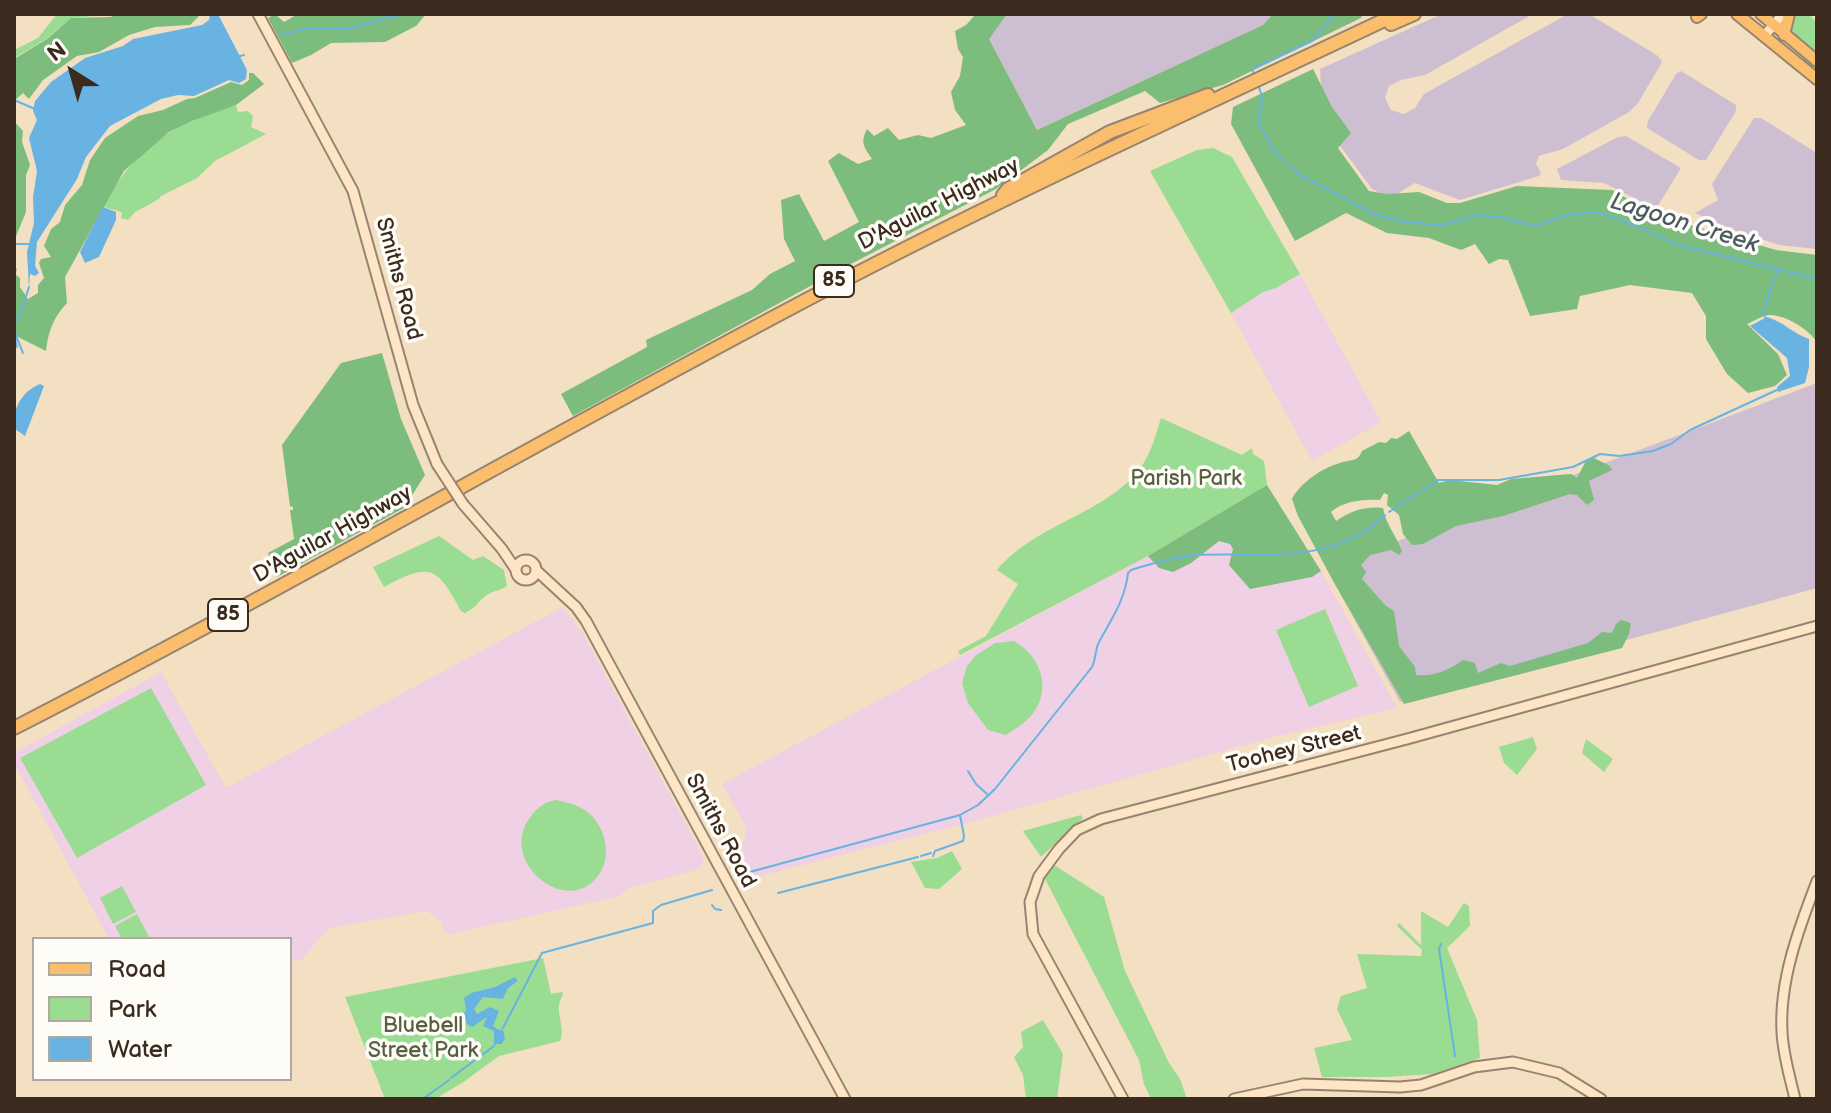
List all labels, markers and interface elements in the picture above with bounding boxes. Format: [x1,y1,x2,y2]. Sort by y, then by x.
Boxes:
north arrow [32,32,112,112]
text: N [43,37,72,68]
street label: D'Aguilar Highway [854,153,1024,257]
water label: Lagoon Creek [1607,188,1761,260]
street label: Smiths Road [369,215,427,343]
road number: 85 [814,265,854,297]
park label: Parish Park [1130,466,1242,492]
street label: D'Aguilar Highway [249,481,417,589]
road number: 85 [208,599,248,631]
street label: Toohey Street [1224,721,1364,779]
street label: Smiths Road [679,769,761,893]
legend [32,937,292,1081]
text: Road [108,955,166,984]
text: Park [108,995,156,1024]
park label: Bluebell Street Park [368,1013,478,1064]
text: Water [108,1035,172,1064]

